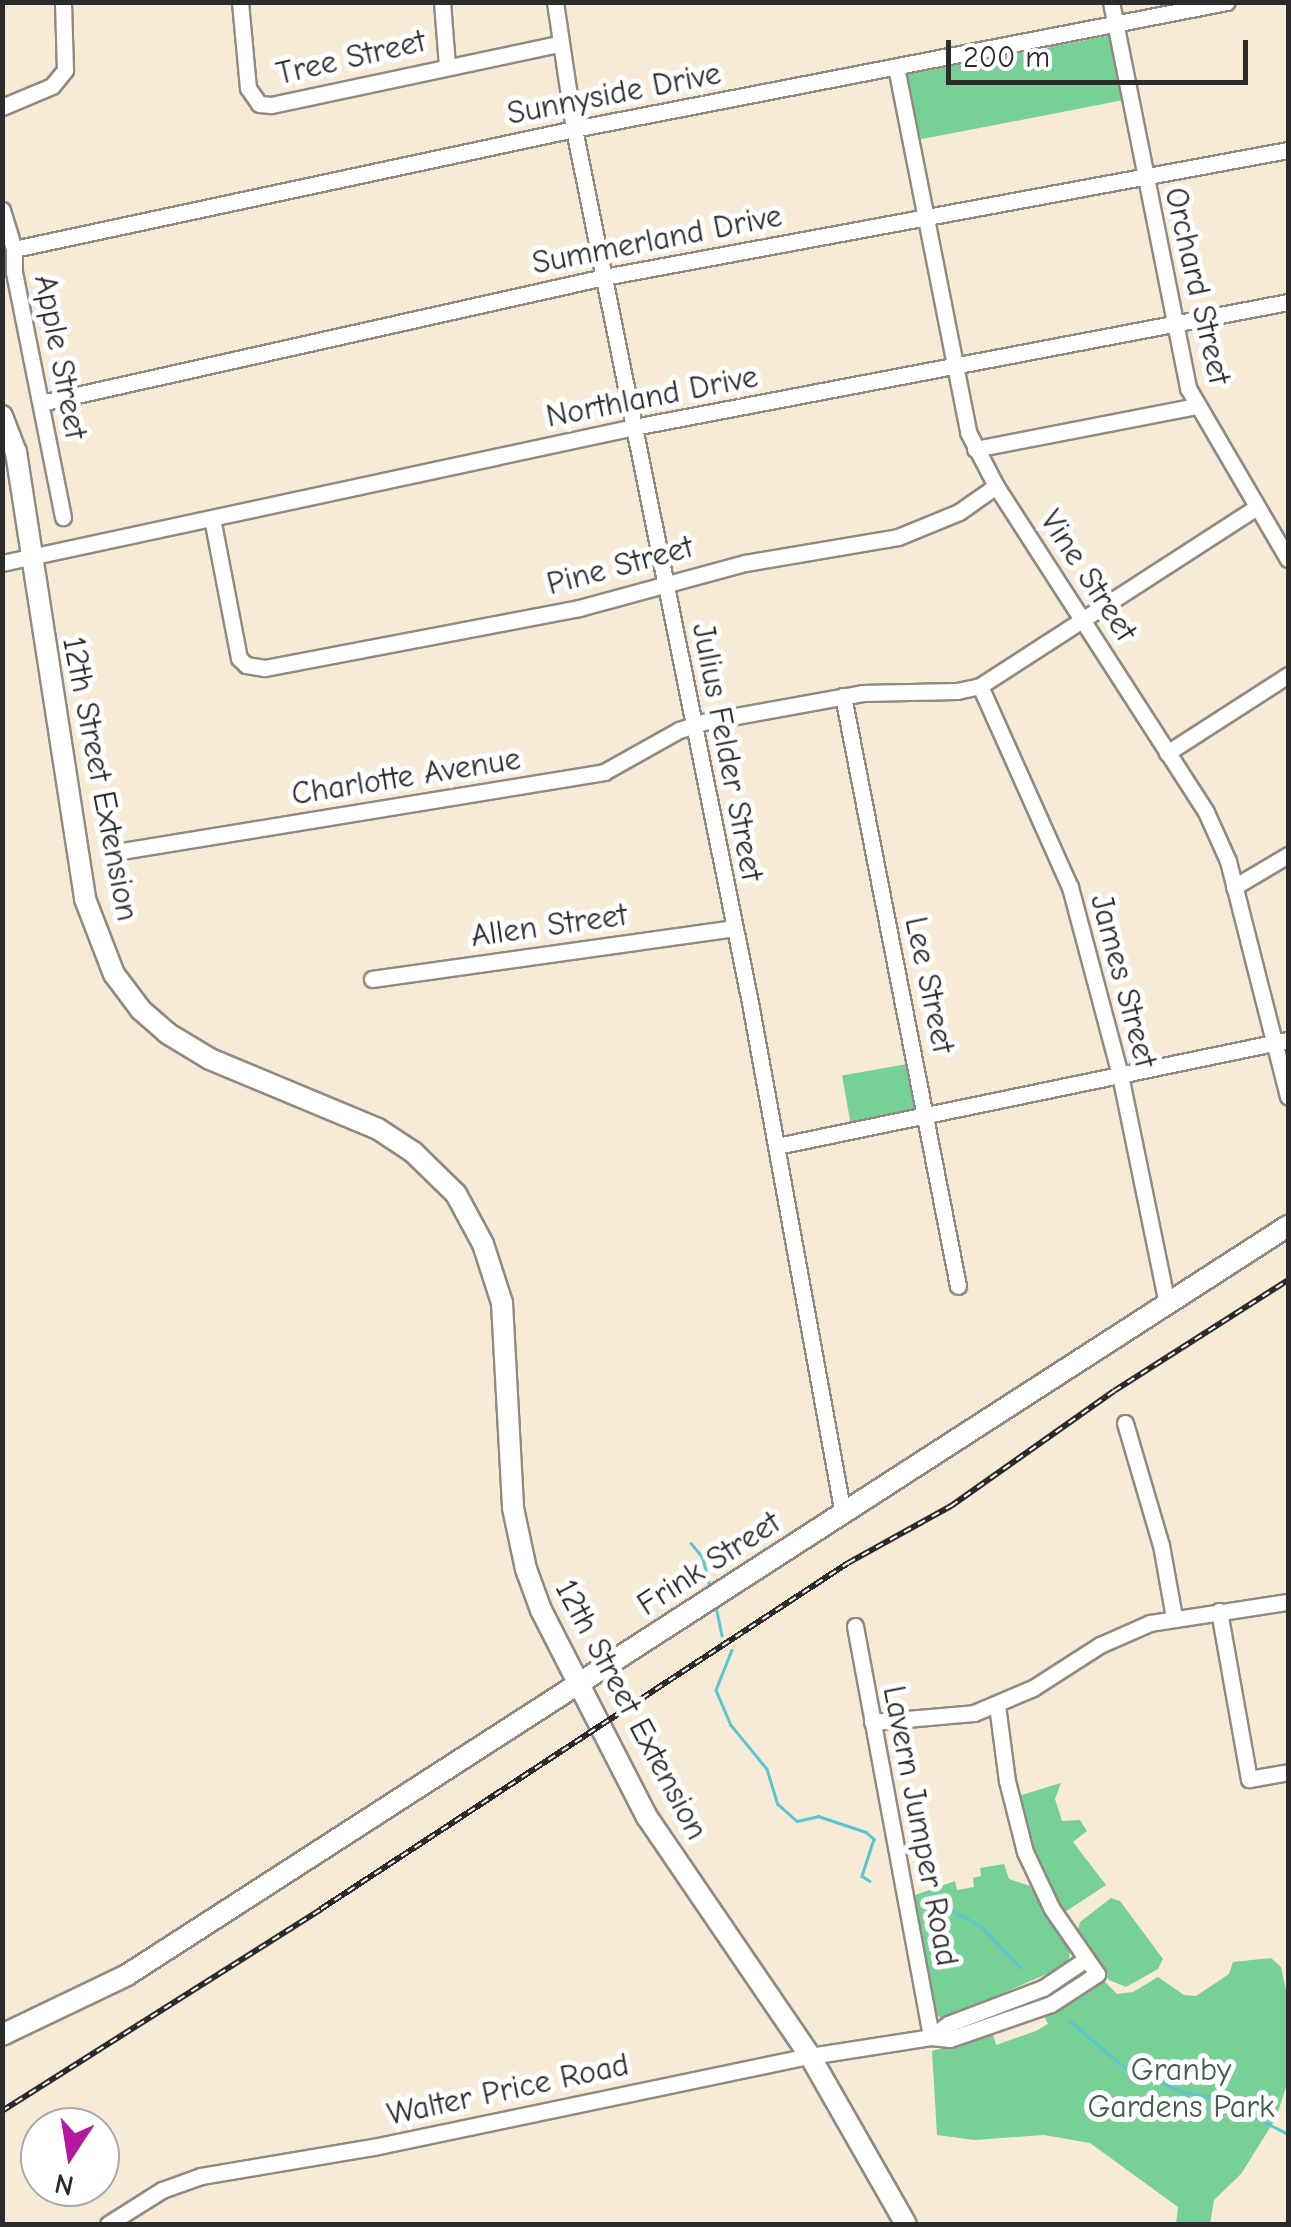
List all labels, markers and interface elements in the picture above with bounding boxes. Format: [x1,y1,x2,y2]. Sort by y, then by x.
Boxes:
scale bar [951,20,1254,82]
street label: Tree Street [273,22,429,94]
text: 200 m [963,40,1050,75]
street label: Sunnyside Drive [504,54,724,134]
street label: Orchard Street [1156,184,1238,388]
street label: Summerland Drive [529,197,785,283]
street label: Apple Street [25,272,95,442]
street label: Northland Drive [543,358,761,436]
street label: Vine Street [1031,503,1145,649]
street label: Pine Street [543,528,697,604]
street label: Julius Felder Street [683,620,771,884]
street label: 12th Street Extension [54,634,146,924]
street label: Charlotte Avenue [289,740,523,814]
street label: James Street [1081,890,1165,1072]
street label: Allen Street [469,896,629,956]
street label: Lee Street [896,913,962,1057]
street label: Frink Street [630,1504,788,1624]
street label: 12th Street Extension [546,1573,716,1847]
street label: Lavern Jumper Road [874,1683,966,1969]
street label: Walter Price Road [384,2046,632,2134]
park label: Granby Gardens Park [1087,2052,1275,2127]
north arrow [20,2107,120,2207]
text: N [52,2167,76,2202]

